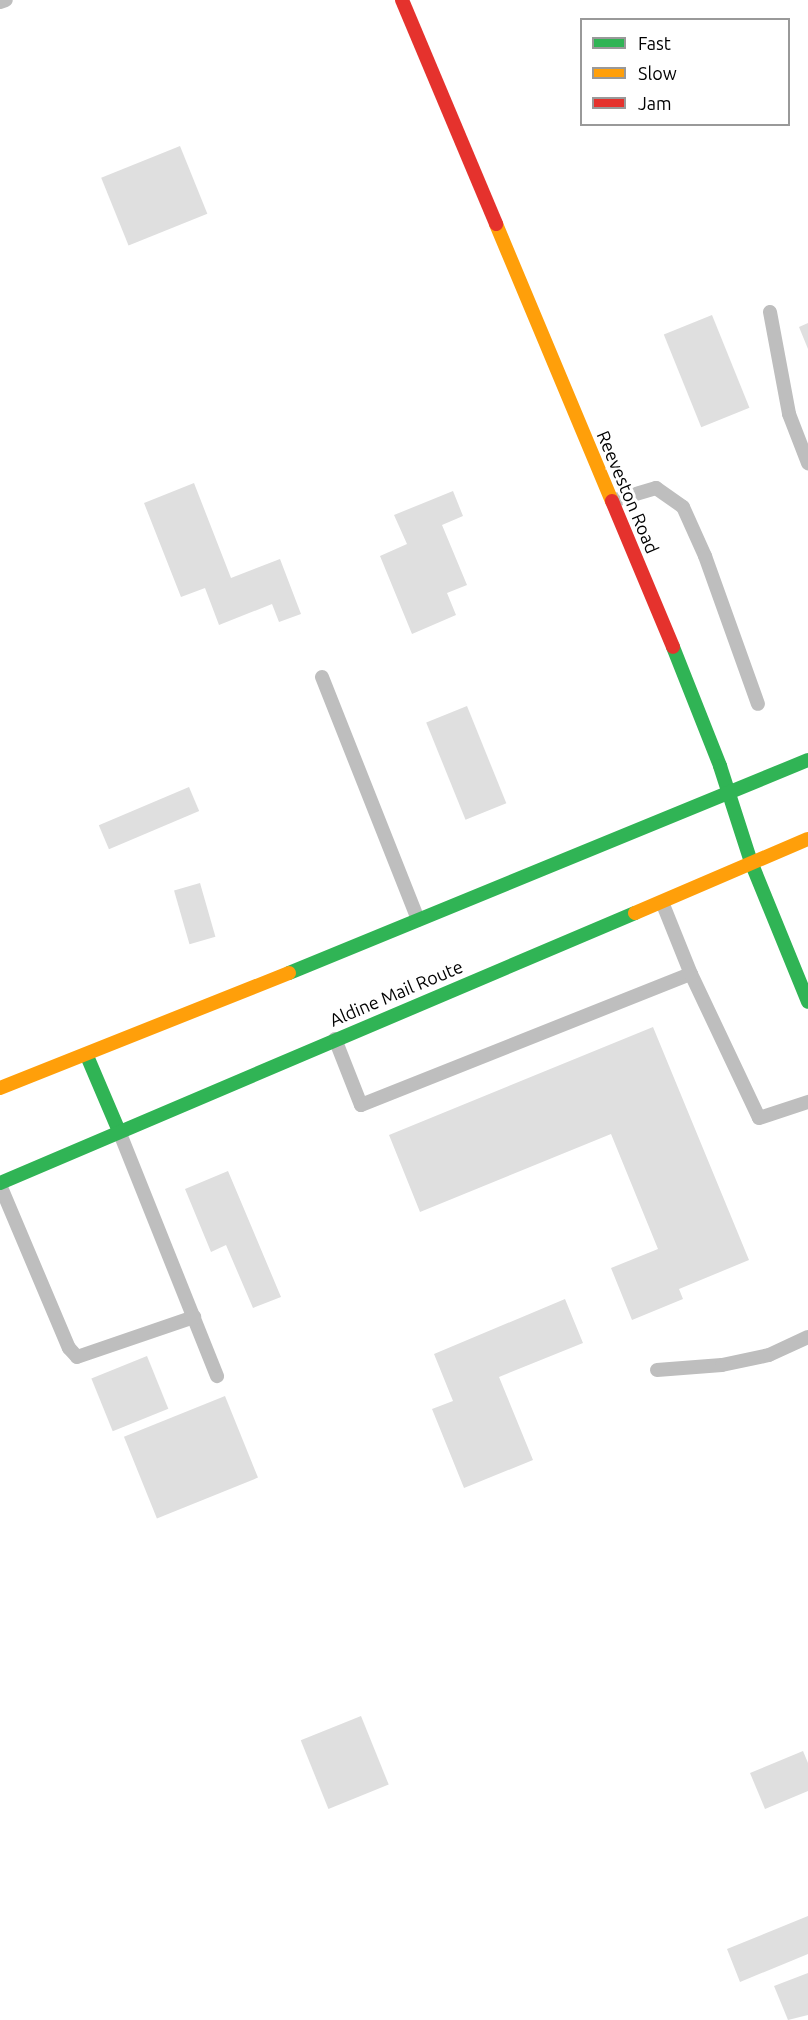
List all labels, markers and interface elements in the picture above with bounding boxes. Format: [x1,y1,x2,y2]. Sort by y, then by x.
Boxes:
legend [580,18,790,126]
text: Fast [638,33,671,53]
text: Slow [638,63,677,83]
text: Jam [638,93,672,113]
street label: Reeveston Road [592,427,664,557]
street label: Aldine Mail Route [326,955,466,1031]

